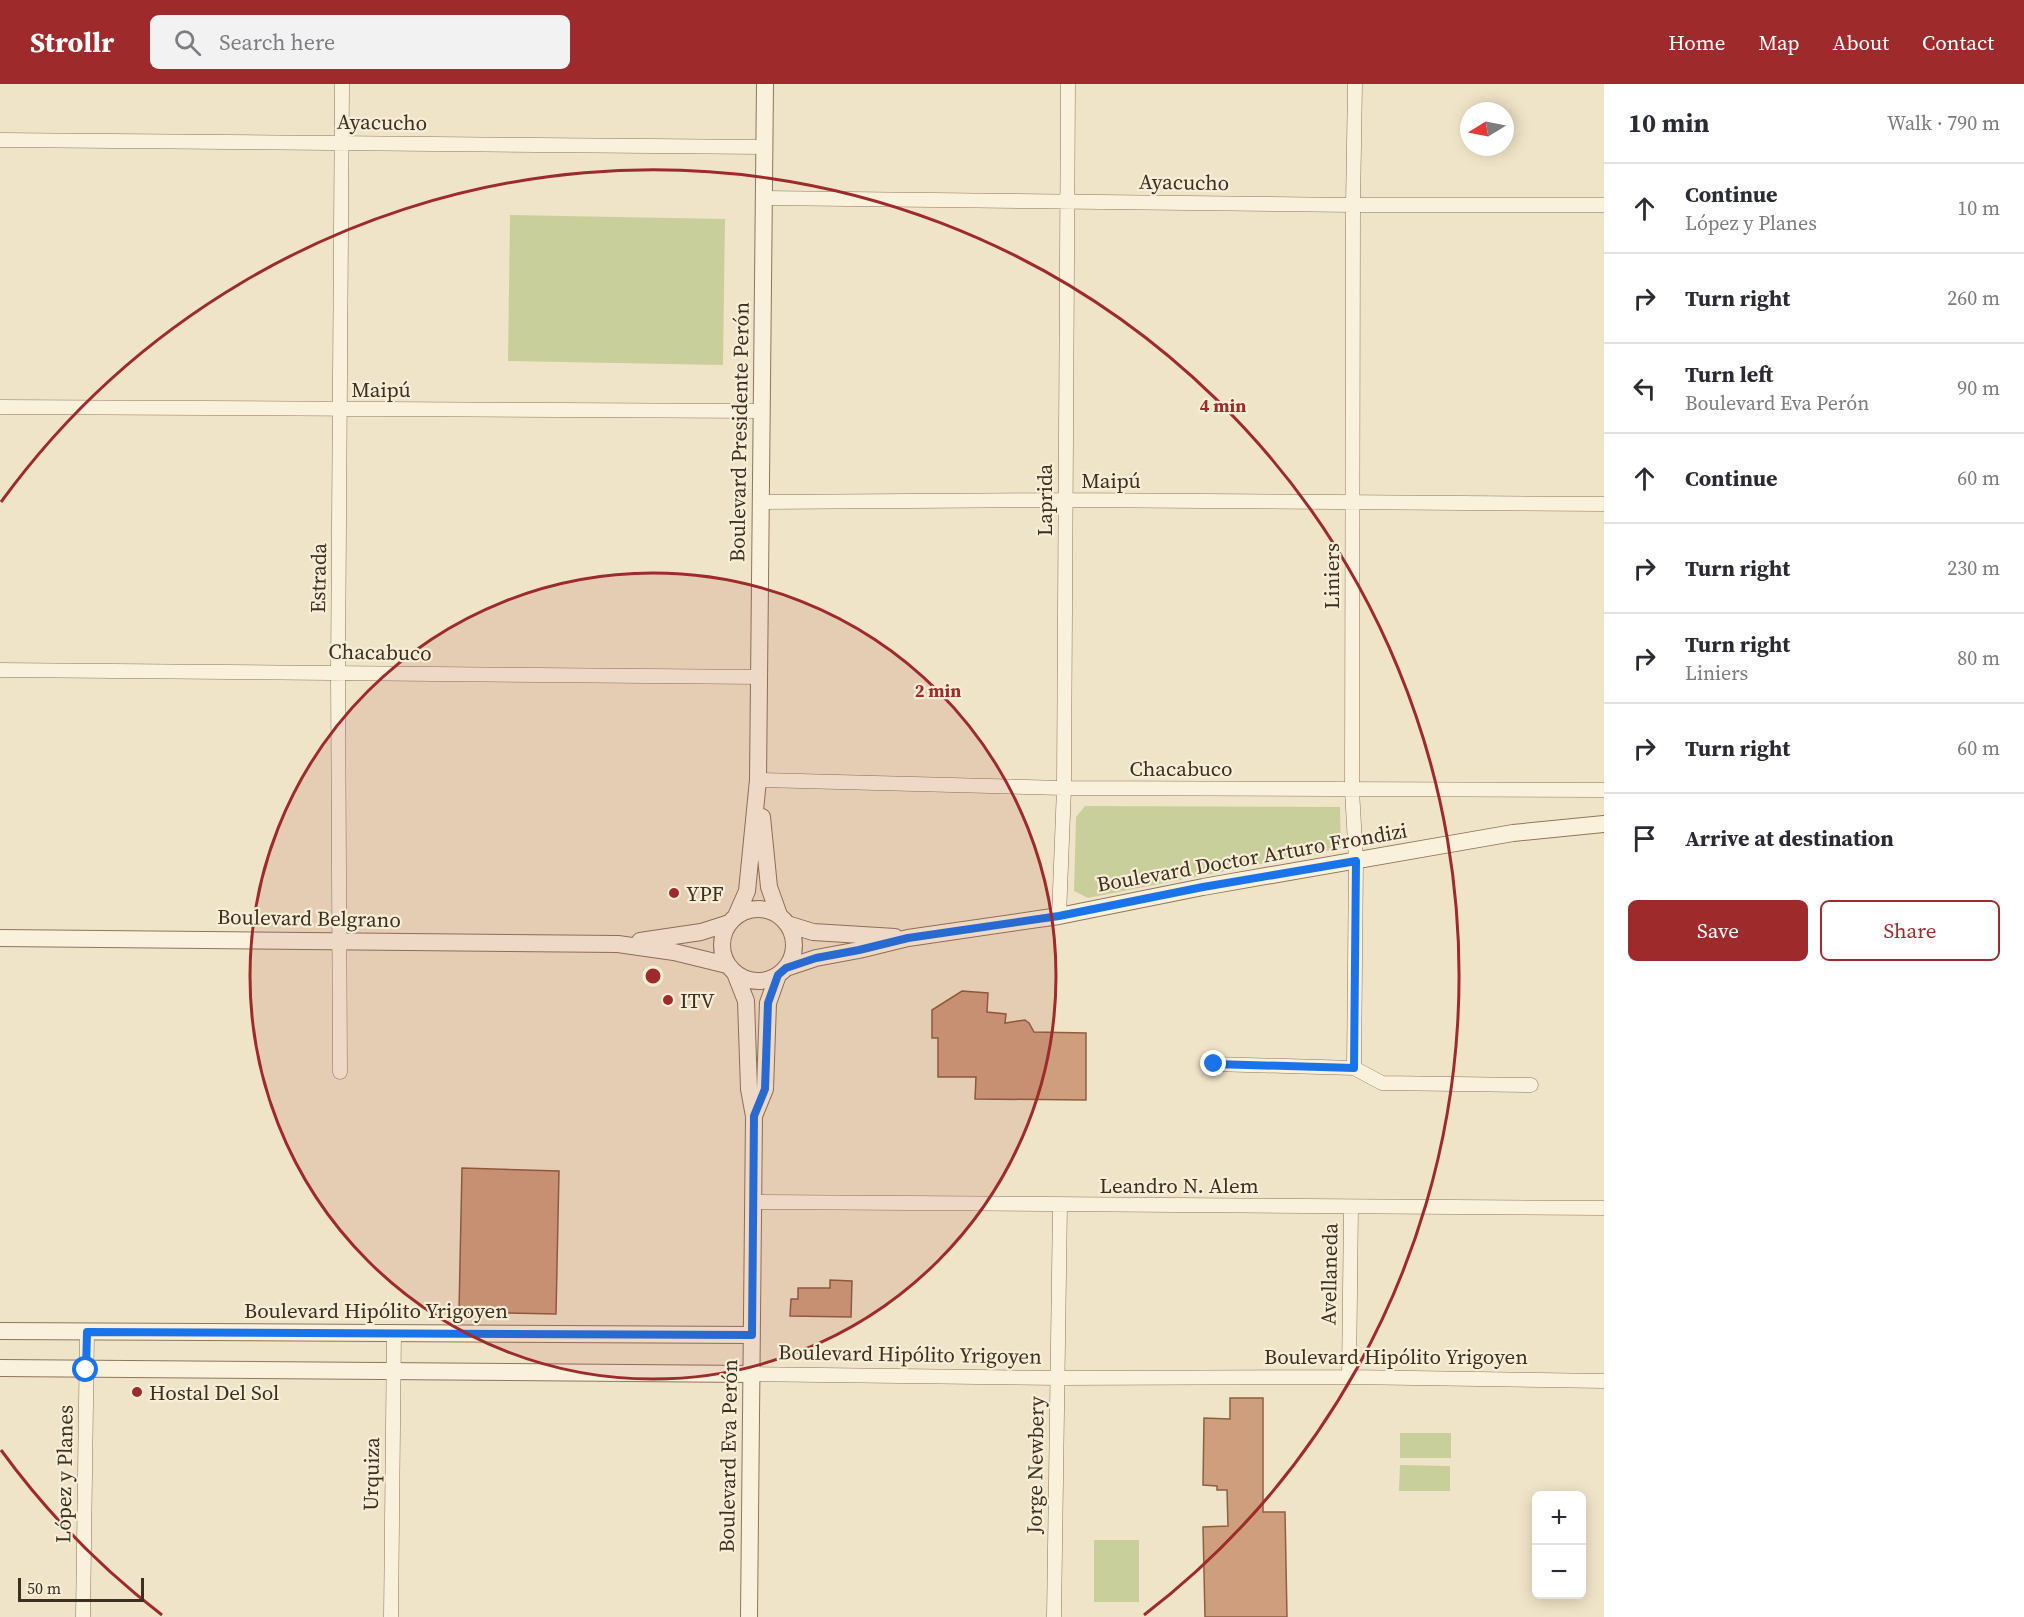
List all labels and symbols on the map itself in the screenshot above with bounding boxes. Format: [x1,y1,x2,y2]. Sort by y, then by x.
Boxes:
north arrow [1460,102,1514,156]
street label: Ayacucho [337,107,427,137]
street label: Ayacucho [1139,167,1229,197]
street label: Boulevard Presidente Perón [722,301,756,562]
street label: Maipú [351,375,411,404]
text: 4 min [1200,393,1246,418]
street label: Laprida [1030,463,1059,536]
street label: Maipú [1081,466,1141,495]
street label: Estrada [303,542,333,613]
street label: Liniers [1317,543,1346,609]
street label: Chacabuco [328,637,432,667]
text: 2 min [915,678,961,703]
street label: Chacabuco [1129,754,1233,783]
street label: Boulevard Doctor Arturo Frondizi [1095,815,1409,899]
place label: YPF [686,879,724,908]
marker: YPF [667,886,681,900]
street label: Boulevard Belgrano [217,902,401,934]
centre of rings [643,966,663,986]
place label: ITV [680,986,715,1015]
marker: ITV [661,993,675,1007]
route end [1200,1050,1226,1076]
street label: Leandro N. Alem [1099,1171,1259,1200]
street label: Avellaneda [1314,1222,1344,1325]
street label: Boulevard Hipólito Yrigoyen [244,1296,508,1325]
street label: Boulevard Hipólito Yrigoyen [778,1337,1042,1371]
street label: Boulevard Hipólito Yrigoyen [1264,1342,1528,1371]
route start [72,1356,98,1382]
street label: Boulevard Eva Perón [712,1359,744,1553]
place label: Hostal Del Sol [149,1378,279,1407]
marker: Hostal Del Sol [130,1385,144,1399]
street label: Jorge Newbery [1019,1396,1051,1535]
street label: López y Planes [48,1405,80,1543]
street label: Urquiza [356,1437,386,1511]
scale bar [18,1575,144,1602]

